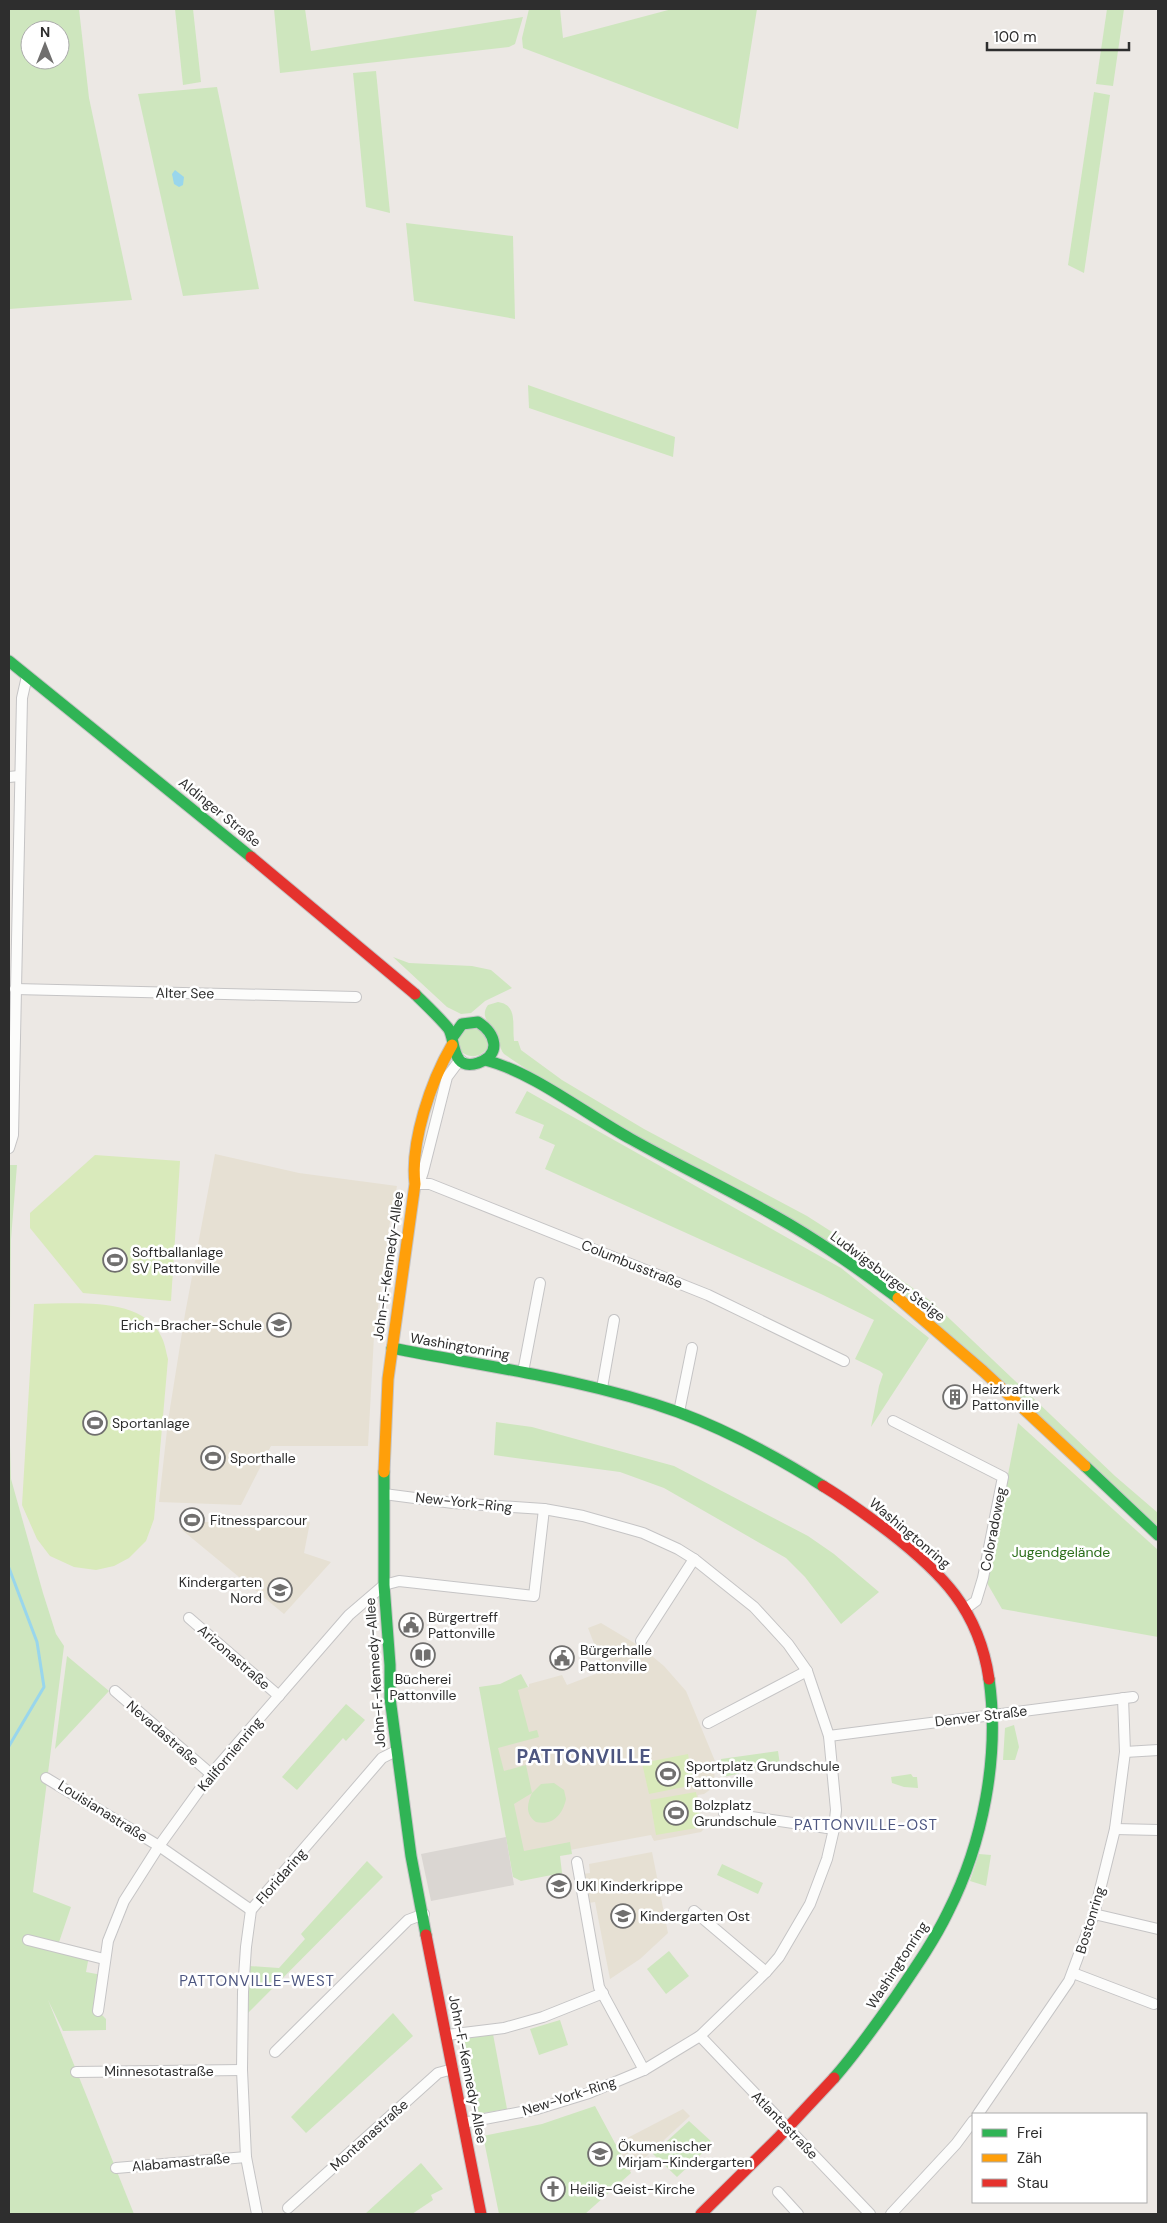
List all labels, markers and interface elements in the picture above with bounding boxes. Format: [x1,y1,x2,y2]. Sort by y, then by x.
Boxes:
north arrow [20,20,70,70]
scale bar [987,20,1130,52]
text: N [40,23,50,41]
text: 100 m [994,27,1037,47]
street label: Aldinger Straße [175,773,265,851]
street label: Alter See [156,983,214,1003]
street label: John-F.-Kennedy-Allee [369,1190,407,1342]
street label: Ludwigsburger Steige [827,1227,949,1325]
street label: Columbusstraße [579,1235,685,1293]
place label: Softballanlage SV Pattonville [132,1243,223,1277]
sports icon: Softballanlage SV Pattonville [102,1247,128,1273]
school or university icon: Erich-Bracher-Schule [266,1312,292,1338]
place label: Erich-Bracher-Schule [121,1316,262,1334]
street label: Washingtonring [409,1328,511,1364]
place label: Heizkraftwerk Pattonville [972,1380,1060,1414]
building icon: Heizkraftwerk Pattonville [942,1384,968,1410]
sports icon: Sportanlage [82,1410,108,1436]
place label: Sportanlage [112,1414,190,1432]
sports icon: Sporthalle [200,1445,226,1471]
place label: Sporthalle [230,1449,296,1467]
street label: Coloradoweg [976,1485,1010,1573]
street label: New-York-Ring [415,1488,514,1516]
street label: Washingtonring [866,1494,955,1572]
sports icon: Fitnessparcour [179,1507,205,1533]
place label: Fitnessparcour [210,1511,307,1529]
park label: Jugendgelände [1012,1543,1110,1561]
place label: Kindergarten Nord [179,1573,262,1607]
school or university icon: Kindergarten Nord [267,1577,293,1603]
street label: John-F.-Kennedy-Allee [361,1597,389,1749]
place label: Bürgertreff Pattonville [428,1608,498,1642]
public building icon: Bürgertreff Pattonville [398,1612,424,1638]
street label: Arizonastraße [194,1621,274,1693]
place label: Bürgerhalle Pattonville [580,1641,652,1675]
library icon: Bücherei Pattonville [410,1642,436,1668]
public building icon: Bürgerhalle Pattonville [549,1645,575,1671]
place label: Bücherei Pattonville [389,1670,457,1704]
street label: Nevadastraße [123,1697,203,1769]
street label: Denver Straße [934,1701,1028,1731]
street label: Kalifornienring [194,1713,266,1795]
district label: PATTONVILLE [516,1744,652,1769]
place label: Sportplatz Grundschule Pattonville [686,1757,840,1791]
sports icon: Sportplatz Grundschule Pattonville [655,1761,681,1787]
street label: Louisianastraße [55,1776,151,1846]
place label: Bolzplatz Grundschule [694,1796,777,1830]
sports icon: Bolzplatz Grundschule [663,1800,689,1826]
district label: PATTONVILLE-OST [794,1815,938,1835]
street label: Floridaring [252,1844,310,1908]
school or university icon: UKI Kinderkrippe [546,1873,572,1899]
place label: UKI Kinderkrippe [576,1877,683,1895]
street label: Bostonring [1071,1884,1109,1956]
school or university icon: Kindergarten Ost [610,1903,636,1929]
place label: Kindergarten Ost [640,1907,750,1925]
street label: Washingtonring [862,1918,932,2012]
district label: PATTONVILLE-WEST [179,1971,335,1991]
street label: John-F.-Kennedy-Allee [445,1993,491,2145]
street label: Minnesotastraße [104,2062,214,2080]
street label: New-York-Ring [520,2072,618,2120]
street label: Atlantastraße [748,2087,822,2163]
street label: Montanastraße [326,2095,412,2175]
legend [972,2113,1147,2203]
text: Frei [1017,2123,1042,2143]
place label: Ökumenischer Mirjam-Kindergarten [618,2137,753,2171]
school or university icon: Ökumenischer Mirjam-Kindergarten [587,2141,613,2167]
text: Zäh [1017,2148,1042,2168]
street label: Alabamastraße [131,2149,231,2175]
text: Stau [1017,2173,1048,2193]
church icon: Heilig-Geist-Kirche [540,2176,566,2202]
place label: Heilig-Geist-Kirche [570,2180,695,2198]

